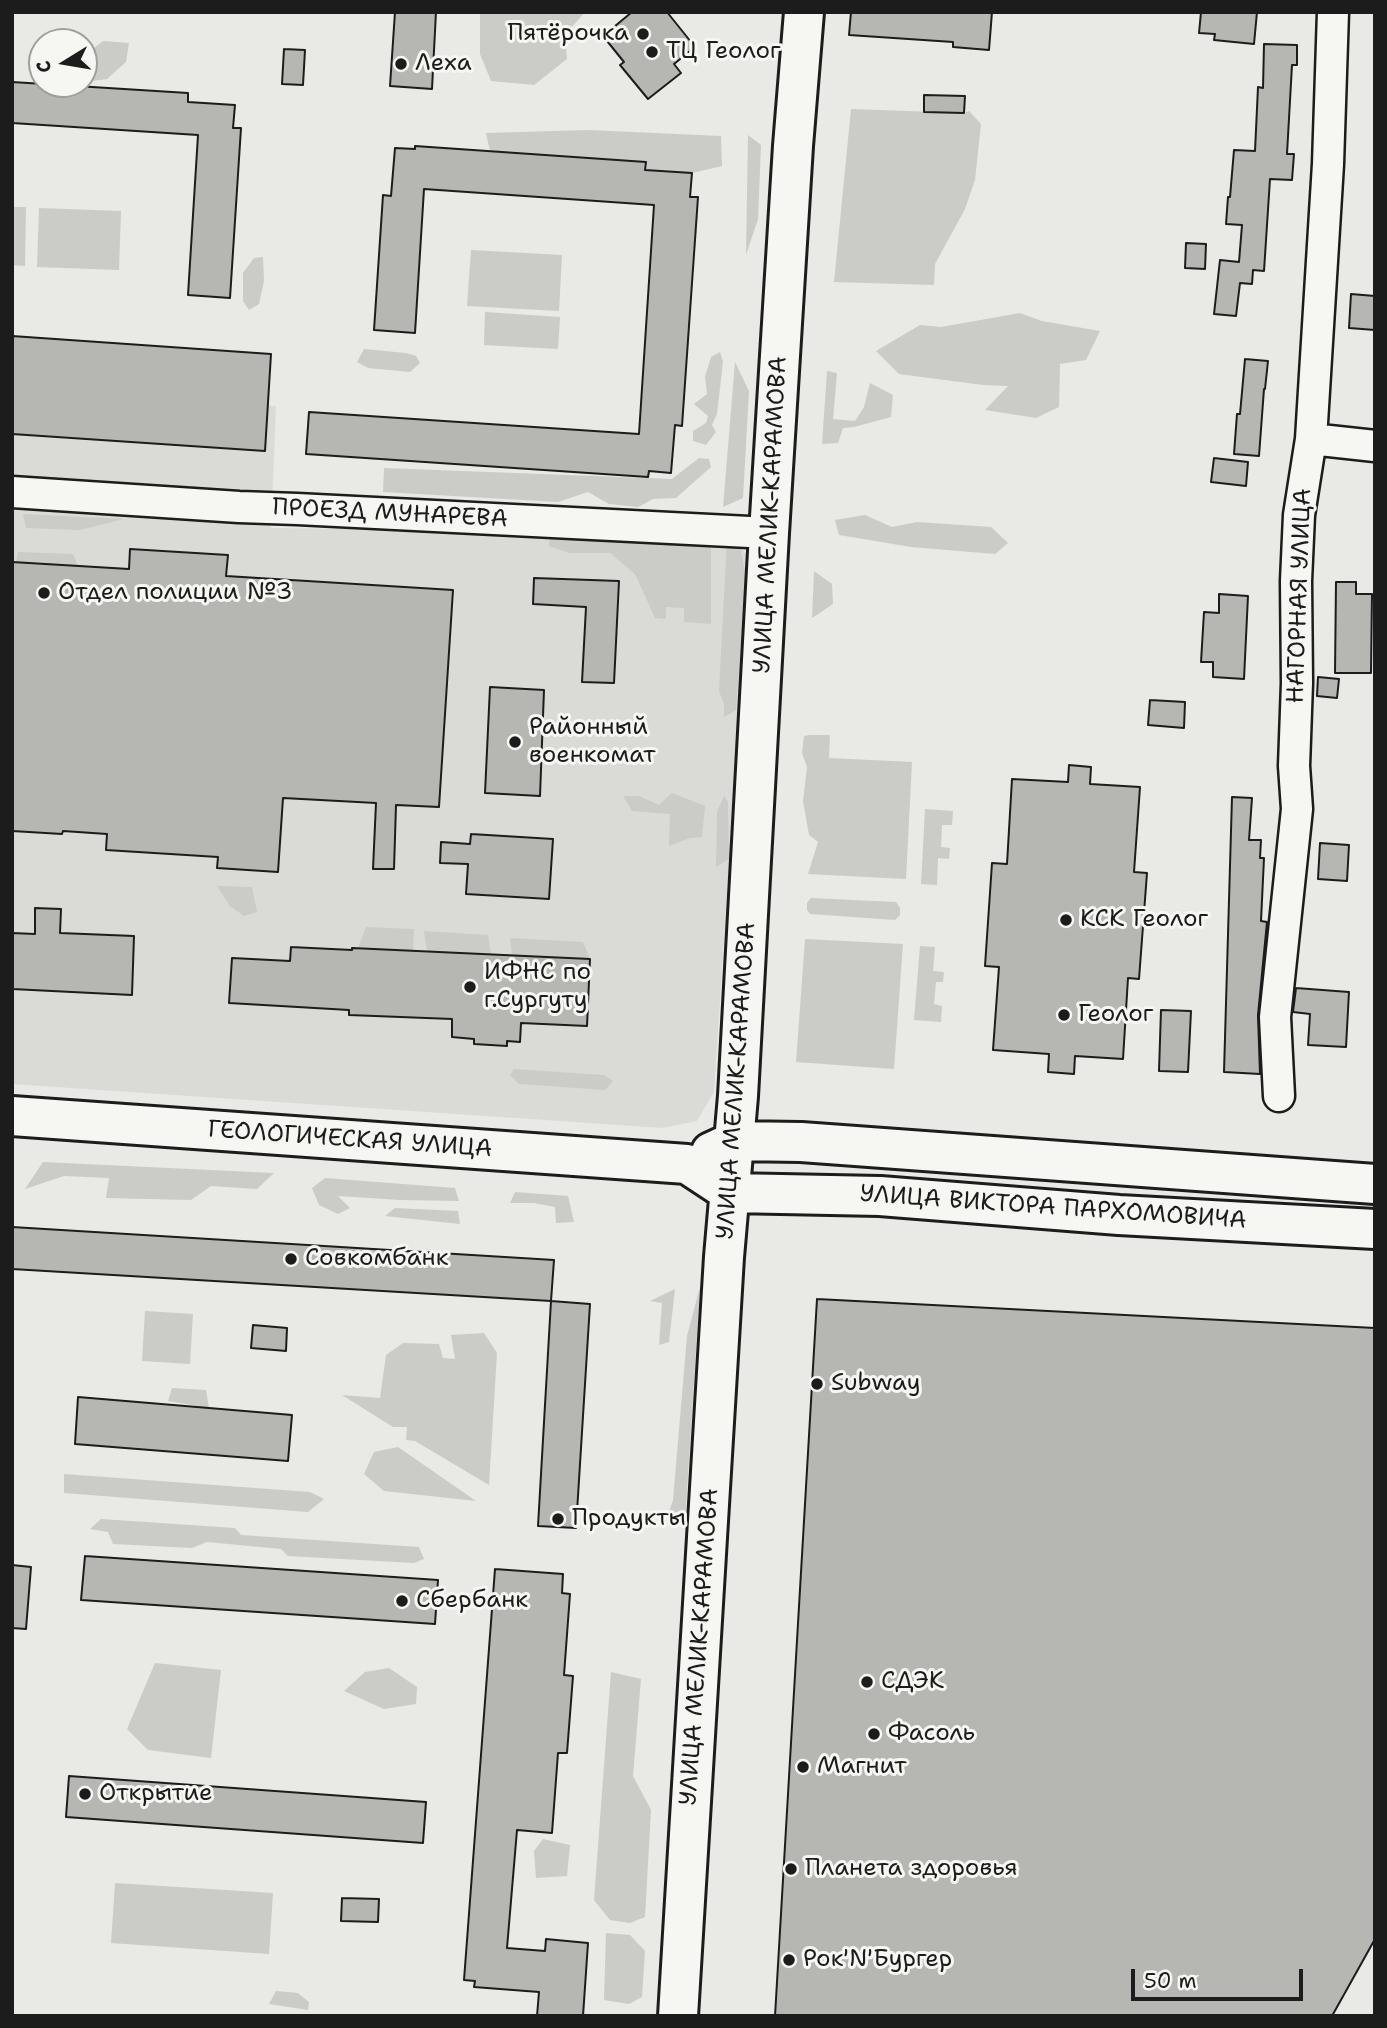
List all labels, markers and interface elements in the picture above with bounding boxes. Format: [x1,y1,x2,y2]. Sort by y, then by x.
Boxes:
place label: Пятёрочка [507,20,629,48]
marker: Пятёрочка [635,26,651,42]
north arrow [28,28,98,98]
place label: ТЦ Геолог [666,38,781,66]
marker: ТЦ Геолог [644,44,660,60]
place label: Леха [415,50,472,78]
marker: Леха [393,56,409,72]
text: С [30,59,57,75]
street label: УЛИЦА МЕЛИК-КАРАМОВА [748,356,794,674]
street label: НАГОРНАЯ УЛИЦА [1282,488,1318,704]
street label: ПРОЕЗД МУНАРЕВА [272,493,508,535]
place label: Отдел полиции №3 [58,579,293,607]
marker: Отдел полиции №3 [36,585,52,601]
place label: Районный военкомат [529,714,655,770]
marker: Районный военкомат [507,734,523,750]
place label: КСК Геолог [1080,906,1208,934]
marker: КСК Геолог [1058,912,1074,928]
street label: УЛИЦА МЕЛИК-КАРАМОВА [712,922,762,1240]
place label: ИФНС по г.Сургуту [484,959,591,1015]
marker: ИФНС по г.Сургуту [462,979,478,995]
place label: Геолог [1078,1001,1153,1029]
marker: Геолог [1056,1007,1072,1023]
street label: ГЕОЛОГИЧЕСКАЯ УЛИЦА [207,1116,493,1164]
street label: УЛИЦА ВИКТОРА ПАРХОМОВИЧА [859,1180,1247,1236]
place label: Совкомбанк [305,1245,448,1273]
marker: Совкомбанк [283,1251,299,1267]
place label: Subway [831,1370,920,1398]
marker: Subway [809,1376,825,1392]
street label: УЛИЦА МЕЛИК-КАРАМОВА [675,1488,725,1806]
place label: Продукты [572,1505,686,1533]
marker: Продукты [550,1511,566,1527]
place label: Сбербанк [416,1587,528,1615]
marker: Сбербанк [394,1593,410,1609]
place label: СДЭК [881,1668,944,1696]
marker: СДЭК [859,1674,875,1690]
place label: Фасоль [888,1720,975,1748]
marker: Фасоль [866,1726,882,1742]
place label: Магнит [817,1753,906,1781]
marker: Магнит [795,1759,811,1775]
place label: Открытие [99,1780,213,1808]
marker: Открытие [77,1786,93,1802]
place label: Планета здоровья [805,1855,1018,1883]
marker: Планета здоровья [783,1861,799,1877]
place label: Рок'N'Бургер [803,1946,952,1974]
marker: Рок'N'Бургер [781,1952,797,1968]
scale bar [1135,1954,1306,1998]
text: 50 m [1144,1967,1197,1995]

